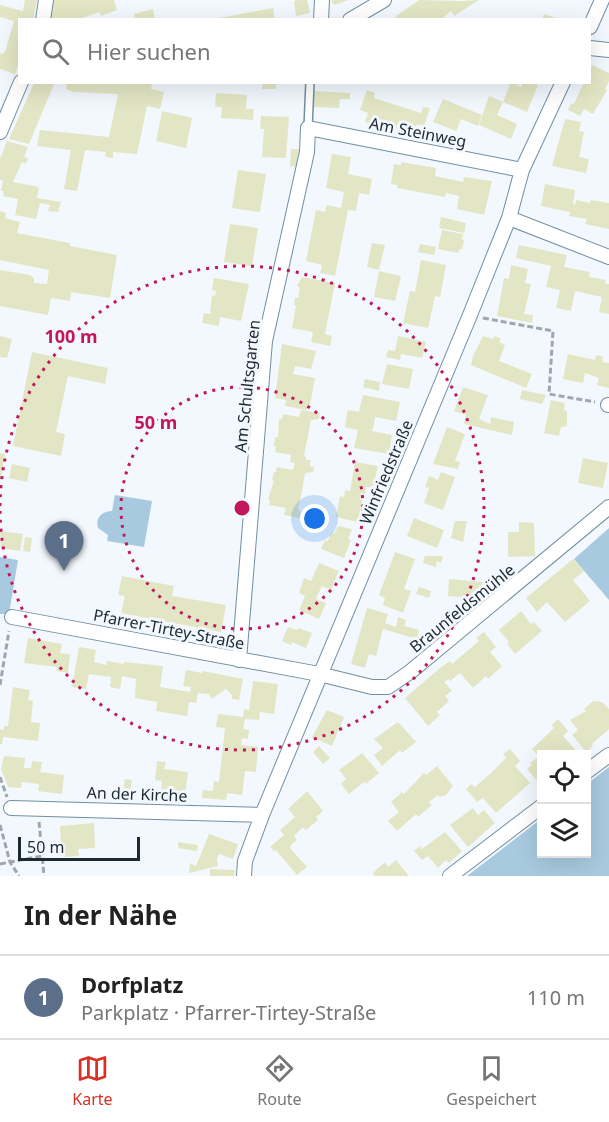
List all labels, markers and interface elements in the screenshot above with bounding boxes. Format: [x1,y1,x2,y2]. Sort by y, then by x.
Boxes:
search box [18,18,591,84]
icon: search [39,35,72,68]
text: Hier suchen [87,36,211,66]
street label: Am Steinweg [368,112,468,152]
street label: Am Schultsgarten [229,319,265,453]
text: 100 m [44,324,98,348]
text: 50 m [135,410,177,434]
street label: Winfriedstraße [354,416,418,528]
centre of rings [232,498,252,518]
your location [300,504,329,533]
pin: 1 [44,522,84,571]
street label: Braunfeldsmühle [405,559,519,657]
street label: Pfarrer-Tirtey-Straße [92,604,246,654]
map controls [537,750,591,858]
button: locate [537,750,591,804]
street label: An der Kirche [86,781,188,807]
button: layers [537,804,591,858]
scale bar [18,834,140,862]
text: 50 m [27,836,64,858]
text: In der Nähe [24,897,177,933]
text: Dorfplatz [81,969,183,999]
text: 1 [38,984,49,1011]
text: 110 m [527,984,585,1011]
text: Parkplatz · Pfarrer-Tirtey-Straße [81,999,376,1026]
tab: Karte [72,1052,113,1110]
tab: Route [257,1052,302,1110]
tab: Gespeichert [446,1052,537,1110]

